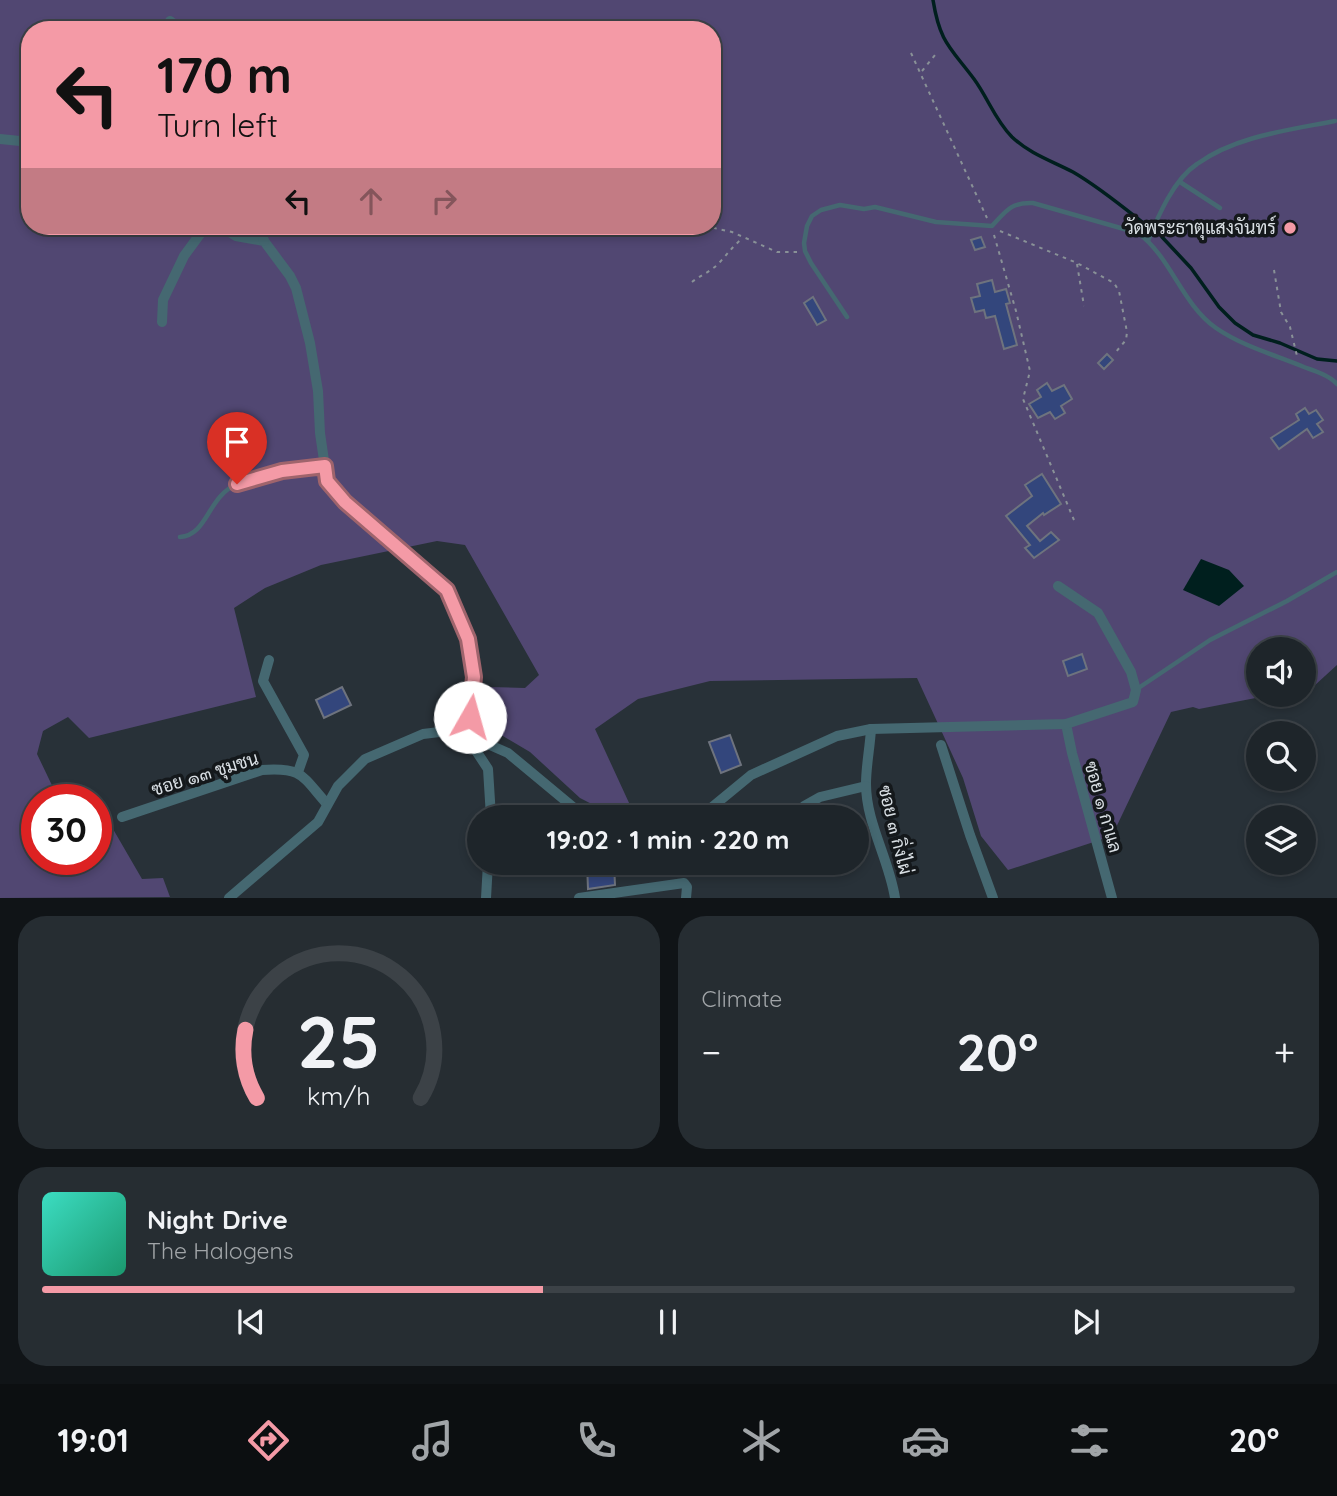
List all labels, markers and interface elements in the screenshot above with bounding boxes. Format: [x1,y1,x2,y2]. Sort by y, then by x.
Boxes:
text: 170 m [157,44,292,105]
icon: left [42,49,133,140]
text: Turn left [157,105,278,145]
icon: left [279,182,317,220]
icon: ahead [352,182,390,220]
icon: right [425,182,463,220]
place label: วัดพระธาตุแสงจันทร์ [1124,215,1276,240]
marker: วัดพระธาตุแสงจันทร์ [1282,220,1298,236]
pin [207,412,267,484]
icon: arrive [218,423,256,461]
map controls [1246,637,1316,875]
button: sound [1246,637,1316,707]
position arrow [433,680,507,754]
button: search [1246,721,1316,791]
street label: ซอย ๑๓ ชุมชน [149,746,261,802]
street label: ซอย ๑ กาแล [1079,759,1127,855]
street label: ซอย ๓ กิ่งไผ่ [873,782,921,877]
speed limit sign: 30 [21,784,112,875]
button: layers [1246,805,1316,875]
text: 19:02 · 1 min · 220 m [546,823,790,856]
text: Climate [702,984,782,1013]
text: 25 [297,996,380,1087]
text: 20° [956,1019,1038,1084]
text: − [702,1028,721,1076]
text: + [1274,1028,1295,1076]
text: km/h [307,1080,370,1111]
text: Night Drive [147,1203,288,1236]
text: The Halogens [147,1236,294,1265]
icon: previous [232,1303,270,1341]
icon: pause [649,1303,687,1341]
icon: next [1067,1303,1105,1341]
icon: directions [244,1416,293,1465]
icon: music [408,1416,457,1465]
icon: phone [572,1416,621,1465]
icon: climate [737,1416,786,1465]
icon: car [901,1416,950,1465]
icon: filters [1065,1416,1114,1465]
text: 19:01 [58,1420,129,1460]
text: 20° [1229,1420,1279,1460]

